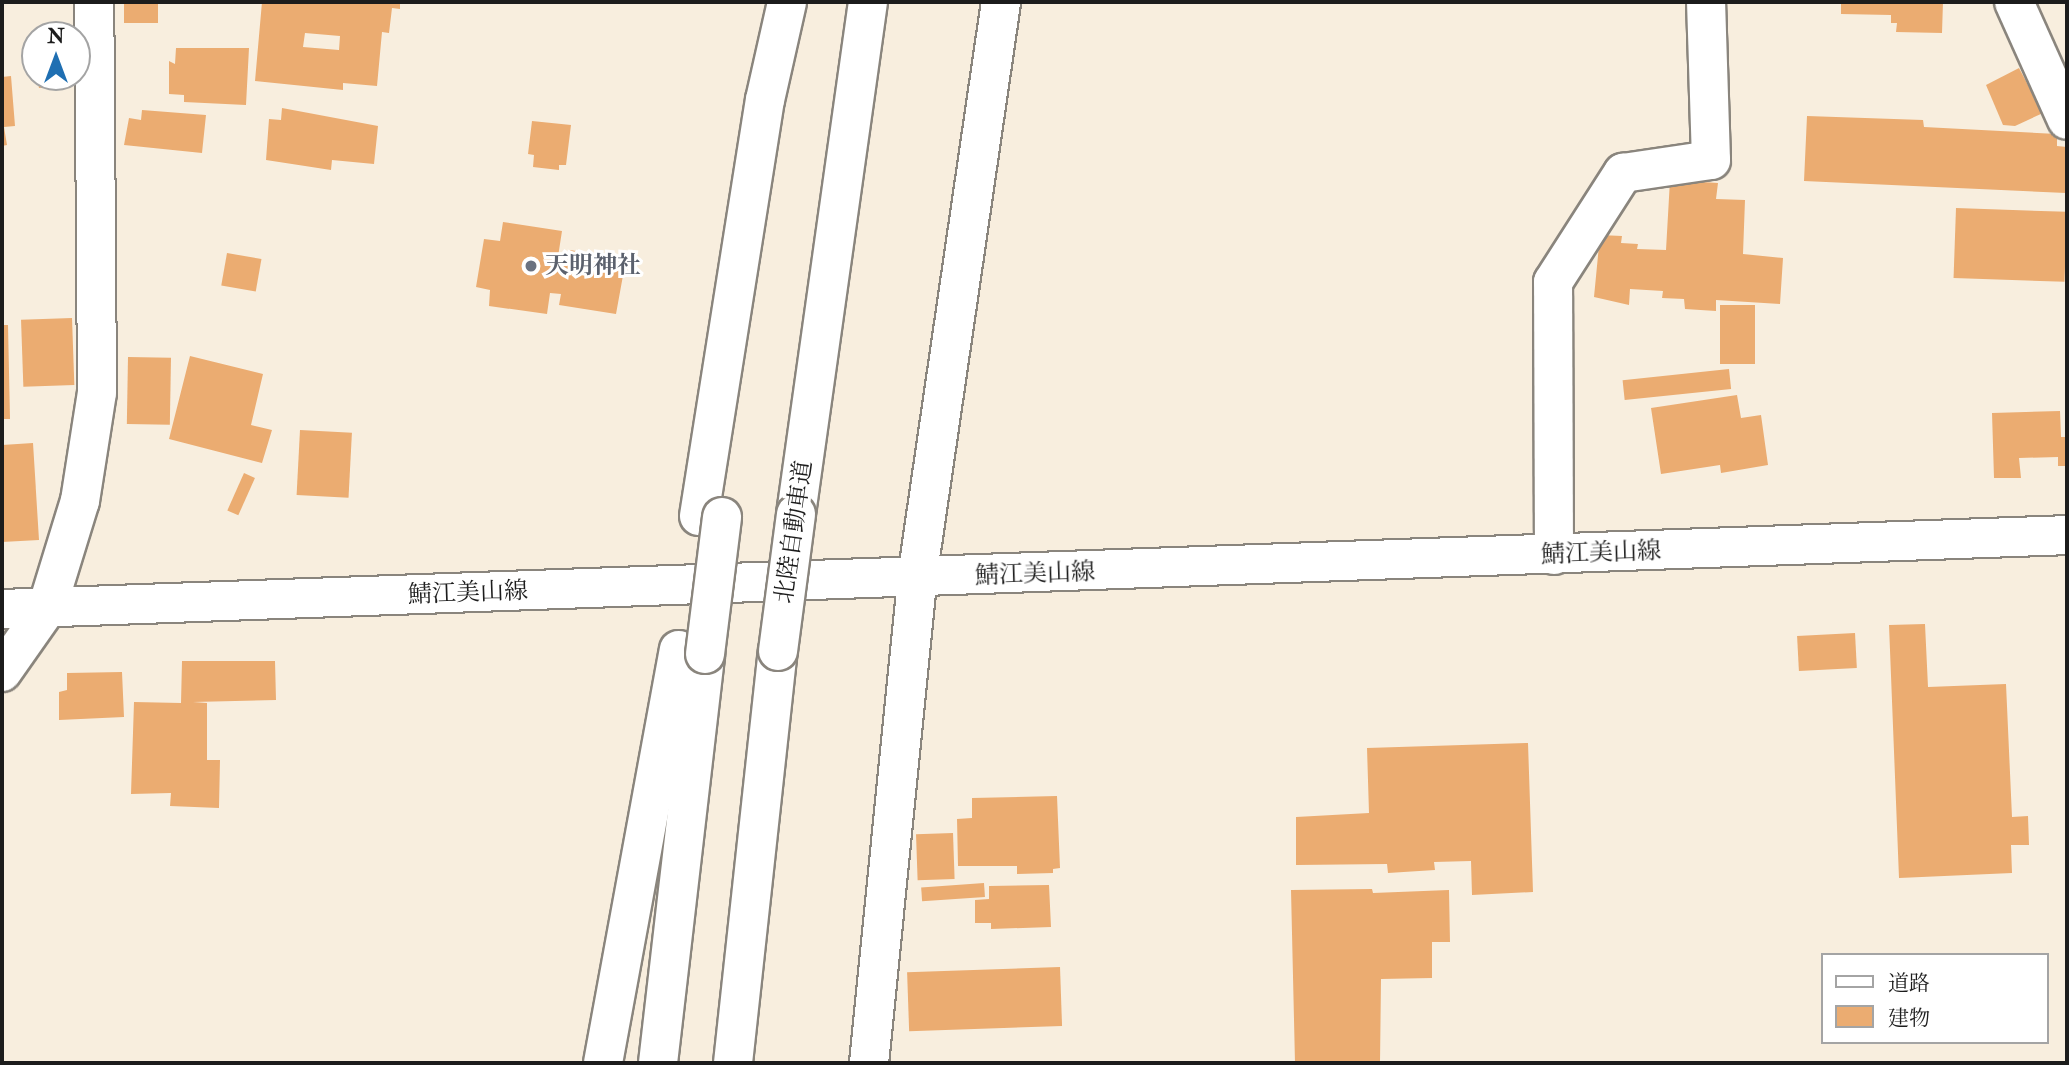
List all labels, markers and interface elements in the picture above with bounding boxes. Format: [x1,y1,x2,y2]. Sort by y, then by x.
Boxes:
north arrow [21,21,91,91]
text: N [47,25,65,49]
place label: 天明神社 [545,252,641,280]
marker: 天明神社 [523,258,539,274]
street label: 北陸自動車道 [770,459,818,605]
street label: 鯖江美山線 [1541,537,1661,569]
street label: 鯖江美山線 [975,558,1095,590]
street label: 鯖江美山線 [408,577,528,609]
legend [1820,953,2048,1044]
text: 道路 [1888,970,1930,997]
text: 建物 [1888,1005,1930,1032]

